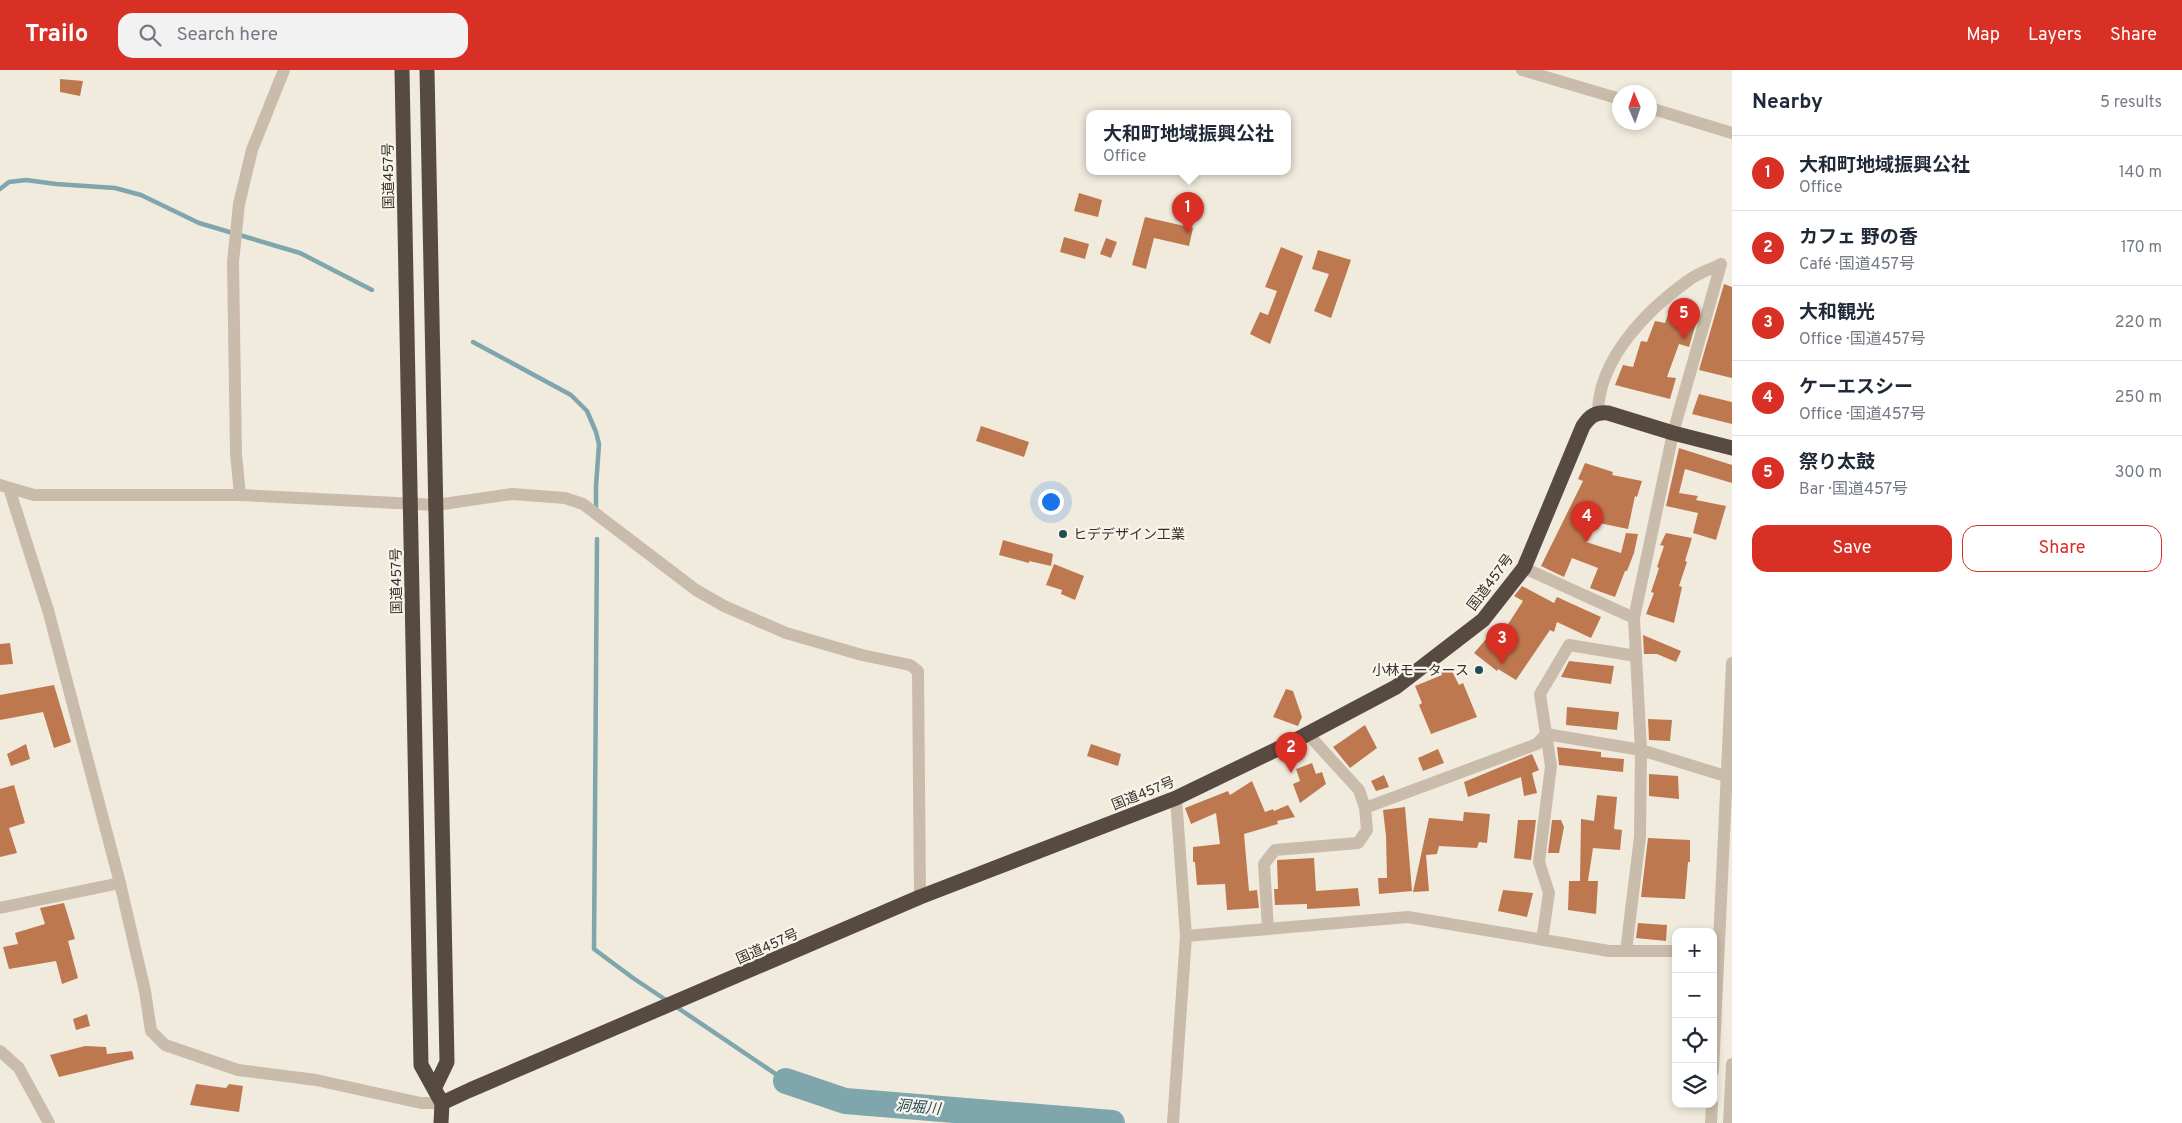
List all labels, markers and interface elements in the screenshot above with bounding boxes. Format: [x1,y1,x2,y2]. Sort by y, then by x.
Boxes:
search box [118,13,468,58]
text: Trailo [25,20,88,50]
icon: search [136,21,164,49]
text: Search here [176,23,278,47]
text: Map [1966,24,2000,47]
text: Layers [2028,24,2082,47]
text: Share [2110,24,2157,47]
north arrow [1612,85,1657,130]
text: Nearby [1752,89,1823,116]
text: 5 results [2100,93,2162,113]
popup [1086,110,1291,175]
text: 大和町地域振興公社 [1103,123,1274,147]
street label: 国道457号 [380,143,399,209]
text: Office [1103,147,1146,167]
text: 大和町地域振興公社 [1799,154,1970,178]
text: 1 [1765,163,1771,183]
text: 140 m [2119,163,2162,183]
text: Office [1799,178,1842,198]
pin: 1 [1172,192,1204,233]
text: カフェ 野の香 [1799,226,1918,250]
text: 2 [1763,238,1773,258]
text: 170 m [2121,238,2162,258]
text: Café · 国道457号 [1799,255,1915,275]
pin: 5 [1668,298,1700,339]
text: 大和観光 [1799,301,1875,325]
text: 3 [1763,313,1773,333]
text: 220 m [2115,313,2162,333]
text: Office · 国道457号 [1799,330,1926,350]
text: ケーエスシー [1799,376,1913,400]
text: 4 [1763,388,1773,408]
text: 250 m [2115,388,2162,408]
text: Office · 国道457号 [1799,405,1926,425]
text: 祭り太鼓 [1799,451,1875,475]
text: 5 [1763,463,1773,483]
text: 300 m [2115,463,2162,483]
text: Bar · 国道457号 [1799,480,1908,500]
your location [1038,489,1064,515]
pin: 4 [1571,501,1603,542]
button: Save [1752,525,1952,572]
button: Share [1962,525,2162,572]
place label: ヒデデザイン工業 [1073,527,1185,544]
marker: ヒデデザイン工業 [1057,528,1069,540]
street label: 国道457号 [388,548,407,614]
street label: 国道457号 [1464,551,1518,615]
pin: 3 [1486,623,1518,664]
place label: 小林モータース [1372,663,1469,680]
marker: 小林モータース [1473,664,1485,676]
pin: 2 [1275,732,1307,773]
street label: 国道457号 [1110,774,1178,815]
street label: 国道457号 [734,926,801,969]
map controls [1672,928,1717,1108]
button: + [1672,928,1717,973]
button: − [1672,973,1717,1018]
button: locate [1672,1018,1717,1063]
button: layers [1672,1063,1717,1108]
water label: 洞堀川 [895,1097,943,1120]

